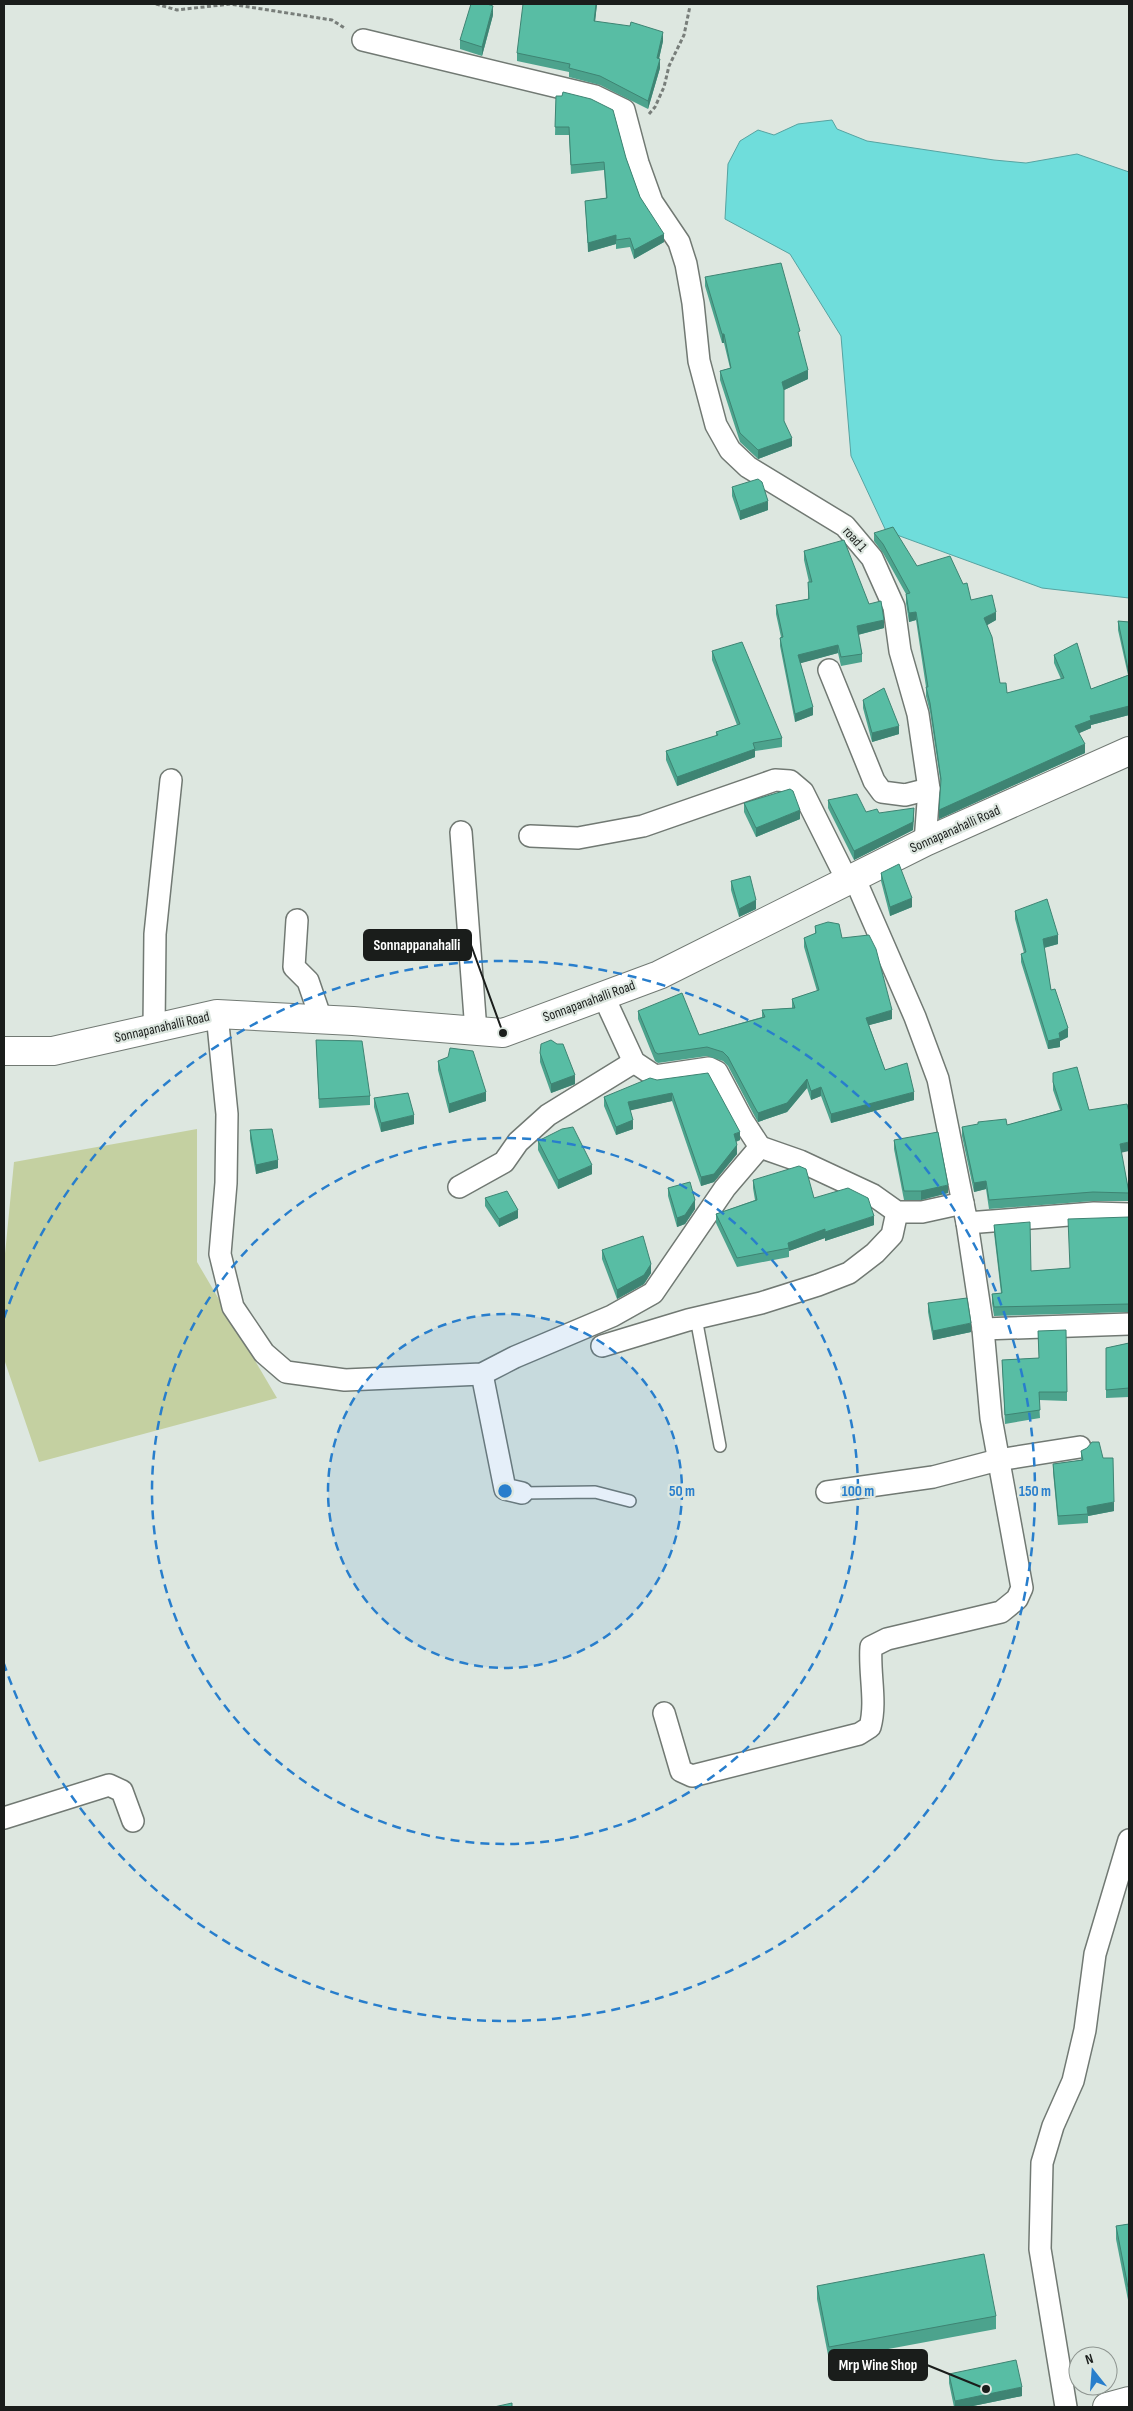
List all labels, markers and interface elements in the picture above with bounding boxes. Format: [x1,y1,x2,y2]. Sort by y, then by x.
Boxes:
street label: road 1 [839,523,871,555]
street label: Sonnapanahalli Road [907,801,1003,856]
callout: Sonnappanahalli [364,930,471,960]
text: Sonnappanahalli [374,936,460,955]
street label: Sonnapanahalli Road [541,976,638,1026]
street label: Sonnapanahalli Road [113,1008,211,1046]
centre of rings [496,1482,514,1500]
text: 50 m [669,1482,695,1501]
text: 100 m [842,1482,874,1501]
text: 150 m [1019,1482,1051,1501]
north arrow [1068,2346,1118,2396]
callout: Mrp Wine Shop [829,2350,927,2380]
text: N [1083,2350,1095,2368]
text: Mrp Wine Shop [839,2356,917,2375]

